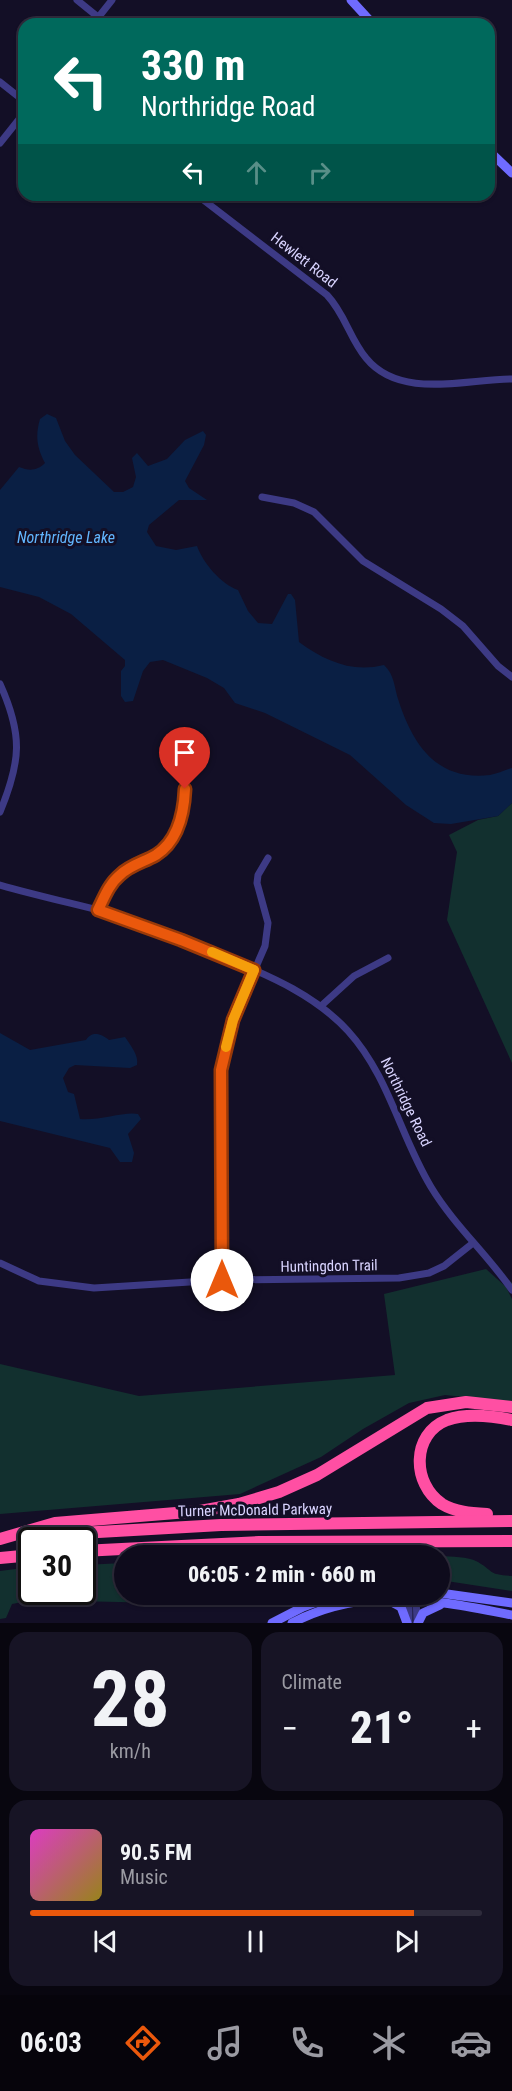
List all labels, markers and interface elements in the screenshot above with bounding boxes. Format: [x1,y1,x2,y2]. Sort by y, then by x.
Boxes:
text: 330 m [141,41,246,90]
icon: left [42,42,120,120]
text: Northridge Road [141,91,315,123]
icon: left [177,156,210,189]
icon: ahead [240,156,273,189]
icon: right [303,156,336,189]
street label: Hewlett Road [267,229,341,291]
water label: Northridge Lake [17,528,115,547]
pin [159,727,210,789]
icon: arrive [168,736,201,769]
street label: Northridge Road [377,1055,435,1149]
position arrow [190,1248,254,1312]
street label: Huntingdon Trail [280,1256,378,1276]
street label: Turner McDonald Parkway [178,1500,332,1520]
speed limit sign: 30 [18,1527,96,1605]
text: 06:05 · 2 min · 660 m [188,1562,376,1587]
text: 28 [91,1654,170,1745]
text: Climate [282,1670,342,1694]
text: 21° [350,1701,414,1754]
text: − [282,1709,298,1748]
text: + [466,1709,482,1748]
text: km/h [110,1739,151,1763]
text: 90.5 FM [120,1840,192,1865]
text: Music [120,1865,168,1889]
icon: previous [89,1925,122,1958]
icon: pause [239,1925,272,1958]
icon: next [390,1925,423,1958]
icon: directions [122,2022,164,2064]
icon: music [204,2022,246,2064]
icon: phone [286,2022,328,2064]
icon: climate [368,2022,410,2064]
icon: car [450,2022,492,2064]
text: 06:03 [20,2027,82,2059]

